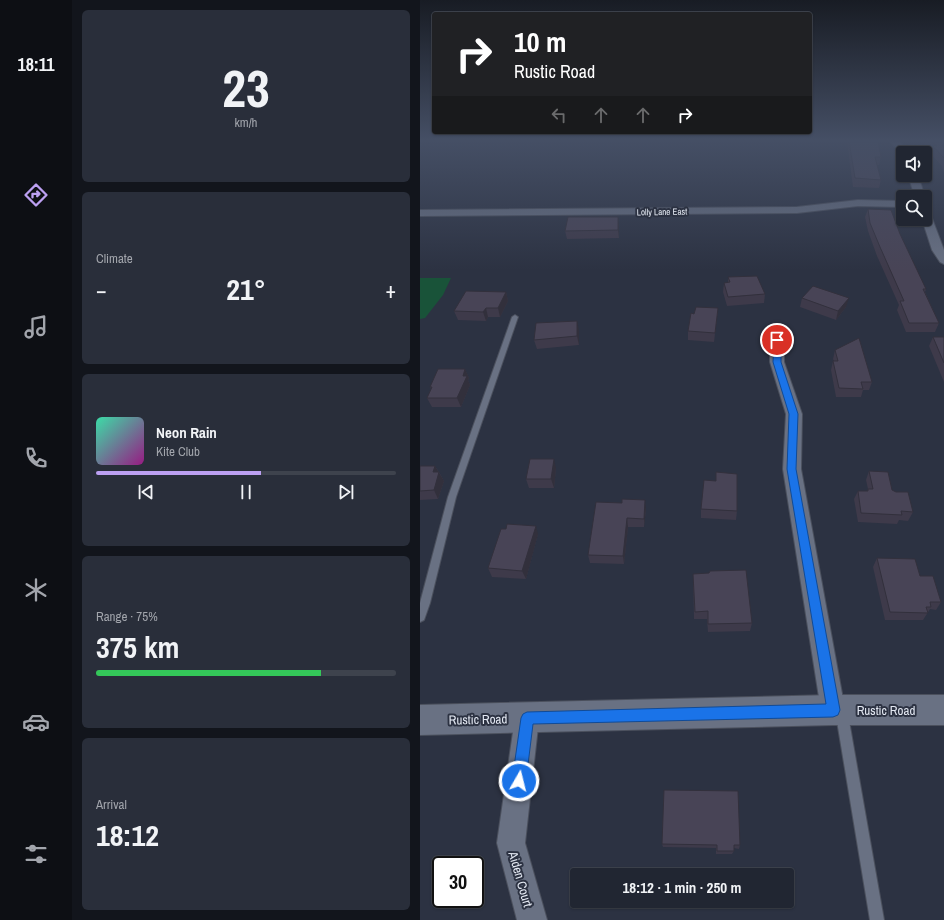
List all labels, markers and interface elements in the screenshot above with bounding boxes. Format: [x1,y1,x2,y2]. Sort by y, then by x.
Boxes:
text: 10 m [514,23,566,61]
icon: right [448,28,500,80]
text: 18:11 [18,52,54,77]
text: 23 [222,53,270,123]
text: Rustic Road [514,59,595,84]
icon: left [548,104,570,126]
icon: ahead [590,104,612,126]
icon: ahead [632,104,654,126]
icon: right [674,104,696,126]
text: km/h [234,114,258,131]
map controls [896,146,932,226]
button: sound [896,146,932,182]
icon: directions [22,181,50,209]
button: search [896,190,932,226]
street label: Lolly Lane East [637,206,687,218]
text: Climate [96,250,133,267]
text: 21° [226,269,266,309]
text: − [96,275,107,305]
text: + [385,275,396,305]
icon: music [22,313,50,341]
pin [760,323,794,357]
icon: arrive [766,329,788,351]
text: Neon Rain [156,422,217,443]
text: Kite Club [156,443,200,460]
icon: phone [22,444,50,472]
icon: previous [135,481,157,503]
icon: pause [235,481,257,503]
icon: next [335,481,357,503]
icon: climate [22,576,50,604]
text: Range · 75% [96,608,158,625]
text: 375 km [96,627,179,667]
street label: Rustic Road [857,702,915,719]
icon: car [22,708,50,736]
street label: Rustic Road [449,710,508,729]
position arrow [498,760,540,802]
text: Arrival [96,796,127,813]
text: 18:12 [96,815,159,855]
icon: filters [22,840,50,868]
street label: Aiden Court [504,848,537,909]
speed limit sign: 30 [432,856,484,908]
text: 18:12 · 1 min · 250 m [623,877,741,898]

